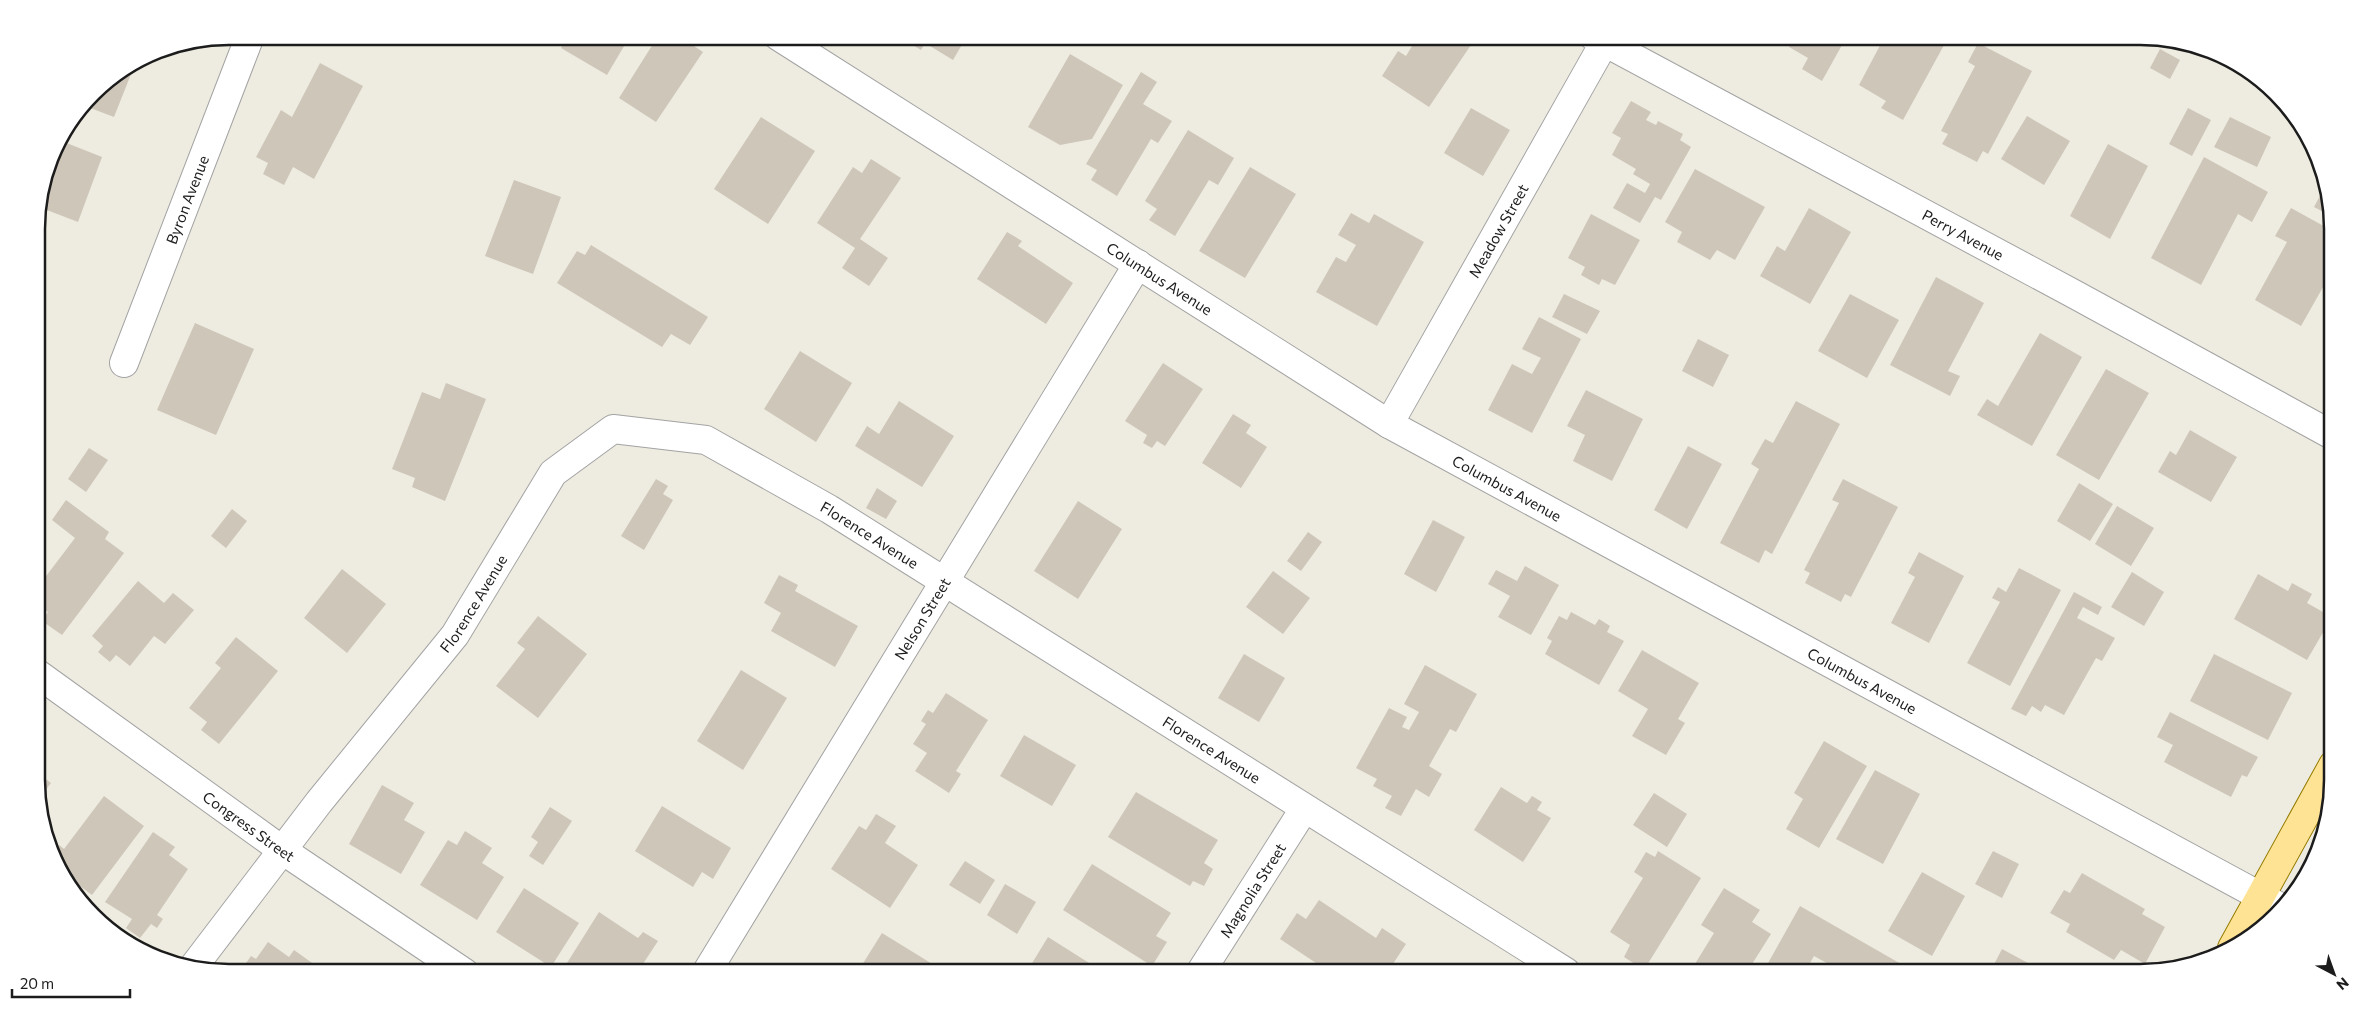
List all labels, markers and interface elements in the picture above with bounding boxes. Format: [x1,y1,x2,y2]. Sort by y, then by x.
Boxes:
street label: Byron Avenue [162,153,212,247]
street label: Meadow Street [1465,181,1532,281]
street label: Perry Avenue [1919,205,2007,264]
street label: Columbus Avenue [1103,238,1216,319]
street label: Columbus Avenue [1449,451,1565,525]
street label: Florence Avenue [818,497,922,572]
street label: Florence Avenue [436,551,511,656]
street label: Nelson Street [890,574,954,663]
street label: Columbus Avenue [1804,644,1920,717]
street label: Florence Avenue [1160,712,1264,787]
street label: Congress Street [200,787,298,865]
street label: Magnolia Street [1216,840,1289,941]
north arrow [2309,949,2359,999]
scale bar [12,966,130,998]
text: 20 m [20,974,54,992]
text: N [2333,974,2352,994]

